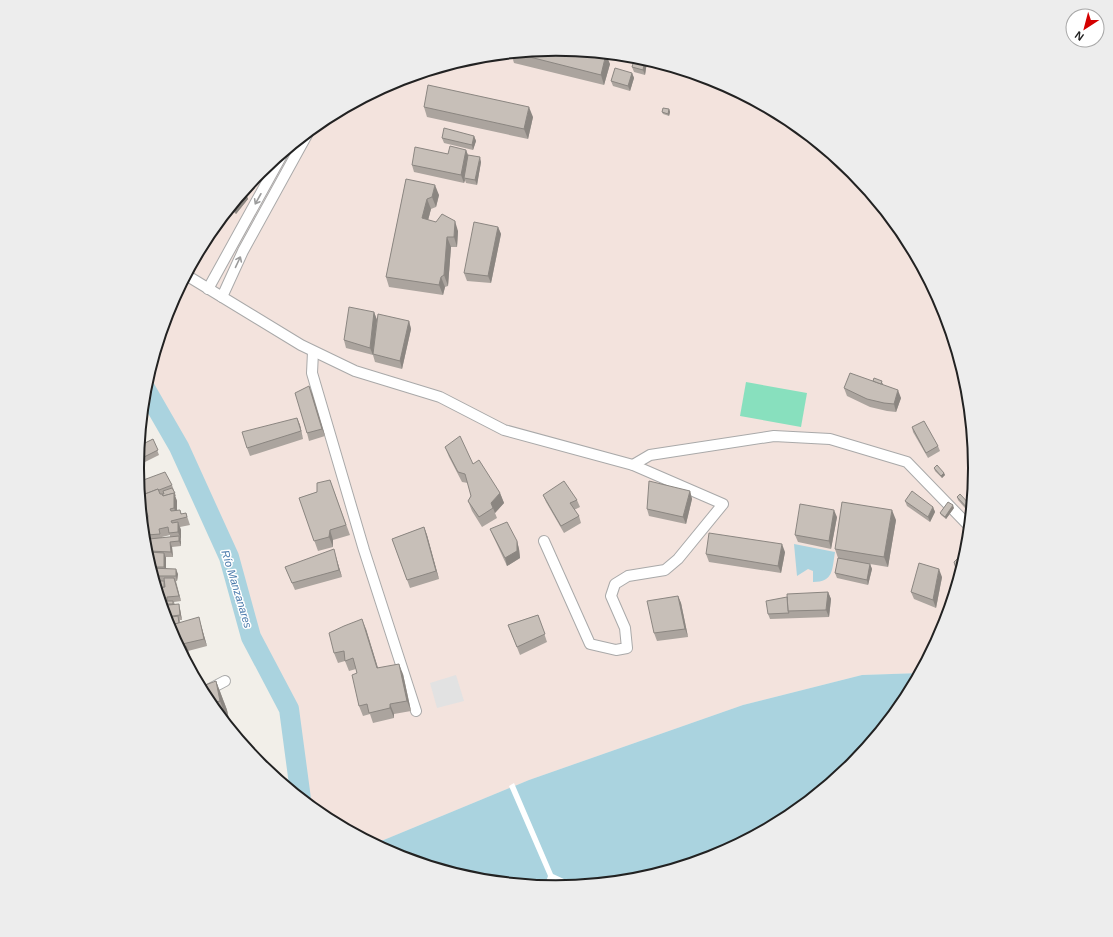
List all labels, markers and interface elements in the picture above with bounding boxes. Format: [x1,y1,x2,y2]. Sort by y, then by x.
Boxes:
north arrow [1065,8,1105,48]
text: N [1072,29,1086,43]
one-way arrow [253,193,261,205]
one-way arrow [235,256,242,268]
water label: Río Manzanares [219,549,255,630]

